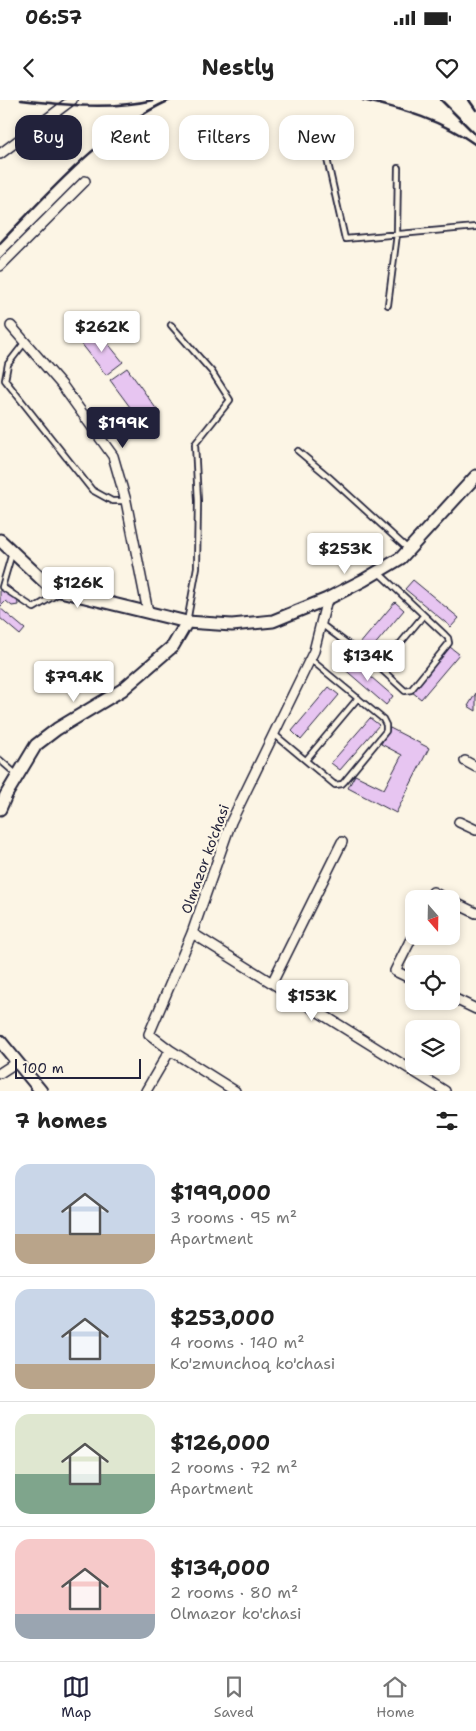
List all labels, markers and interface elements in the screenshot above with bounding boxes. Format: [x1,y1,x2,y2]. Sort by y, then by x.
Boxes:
text: 06:57 [25,5,82,30]
text: Nestly [201,53,275,82]
icon: back [15,54,43,82]
icon: heart [433,54,461,82]
chip: Buy [15,115,82,160]
chip: Rent [92,115,169,160]
chip: Filters [179,115,269,160]
chip: New [279,115,354,160]
pin: $262K [67,310,137,353]
text: $262K [75,316,129,337]
pin: $199K [88,406,158,449]
text: $199K [98,412,148,433]
pin: $253K [310,532,380,575]
text: $253K [318,538,372,559]
pin: $126K [43,566,113,609]
text: $126K [53,572,103,593]
pin: $134K [333,640,403,682]
text: $134K [343,645,393,666]
pin: $79.4K [33,660,115,703]
text: $79.4K [45,666,103,687]
street label: Olmazor ko'chasi [177,802,233,916]
north arrow [405,890,460,945]
map controls [405,890,460,1075]
button: locate [405,955,460,1010]
pin: $153K [277,980,347,1022]
text: $153K [287,985,337,1006]
button: layers [405,1020,460,1075]
scale bar [15,1056,141,1079]
text: 100 m [22,1059,64,1077]
text: 7 homes [15,1107,107,1135]
icon: filters [433,1107,461,1135]
text: $199,000 [170,1179,271,1207]
icon: home [55,1184,115,1244]
text: 3 rooms · 95 m² [170,1207,297,1228]
text: Apartment [170,1228,253,1249]
text: $253,000 [170,1304,275,1332]
icon: home [55,1309,115,1369]
text: 4 rooms · 140 m² [170,1332,305,1353]
text: Ko'zmunchoq ko'chasi [170,1353,335,1374]
text: $126,000 [170,1429,270,1457]
icon: home [55,1434,115,1494]
text: 2 rooms · 72 m² [170,1457,298,1478]
text: Apartment [170,1478,253,1499]
text: $134,000 [170,1554,270,1582]
icon: home [55,1559,115,1619]
text: 2 rooms · 80 m² [170,1582,298,1603]
text: Olmazor ko'chasi [170,1603,302,1624]
tab: Map [61,1673,91,1721]
tab: Saved [214,1673,254,1721]
tab: Home [376,1673,415,1721]

